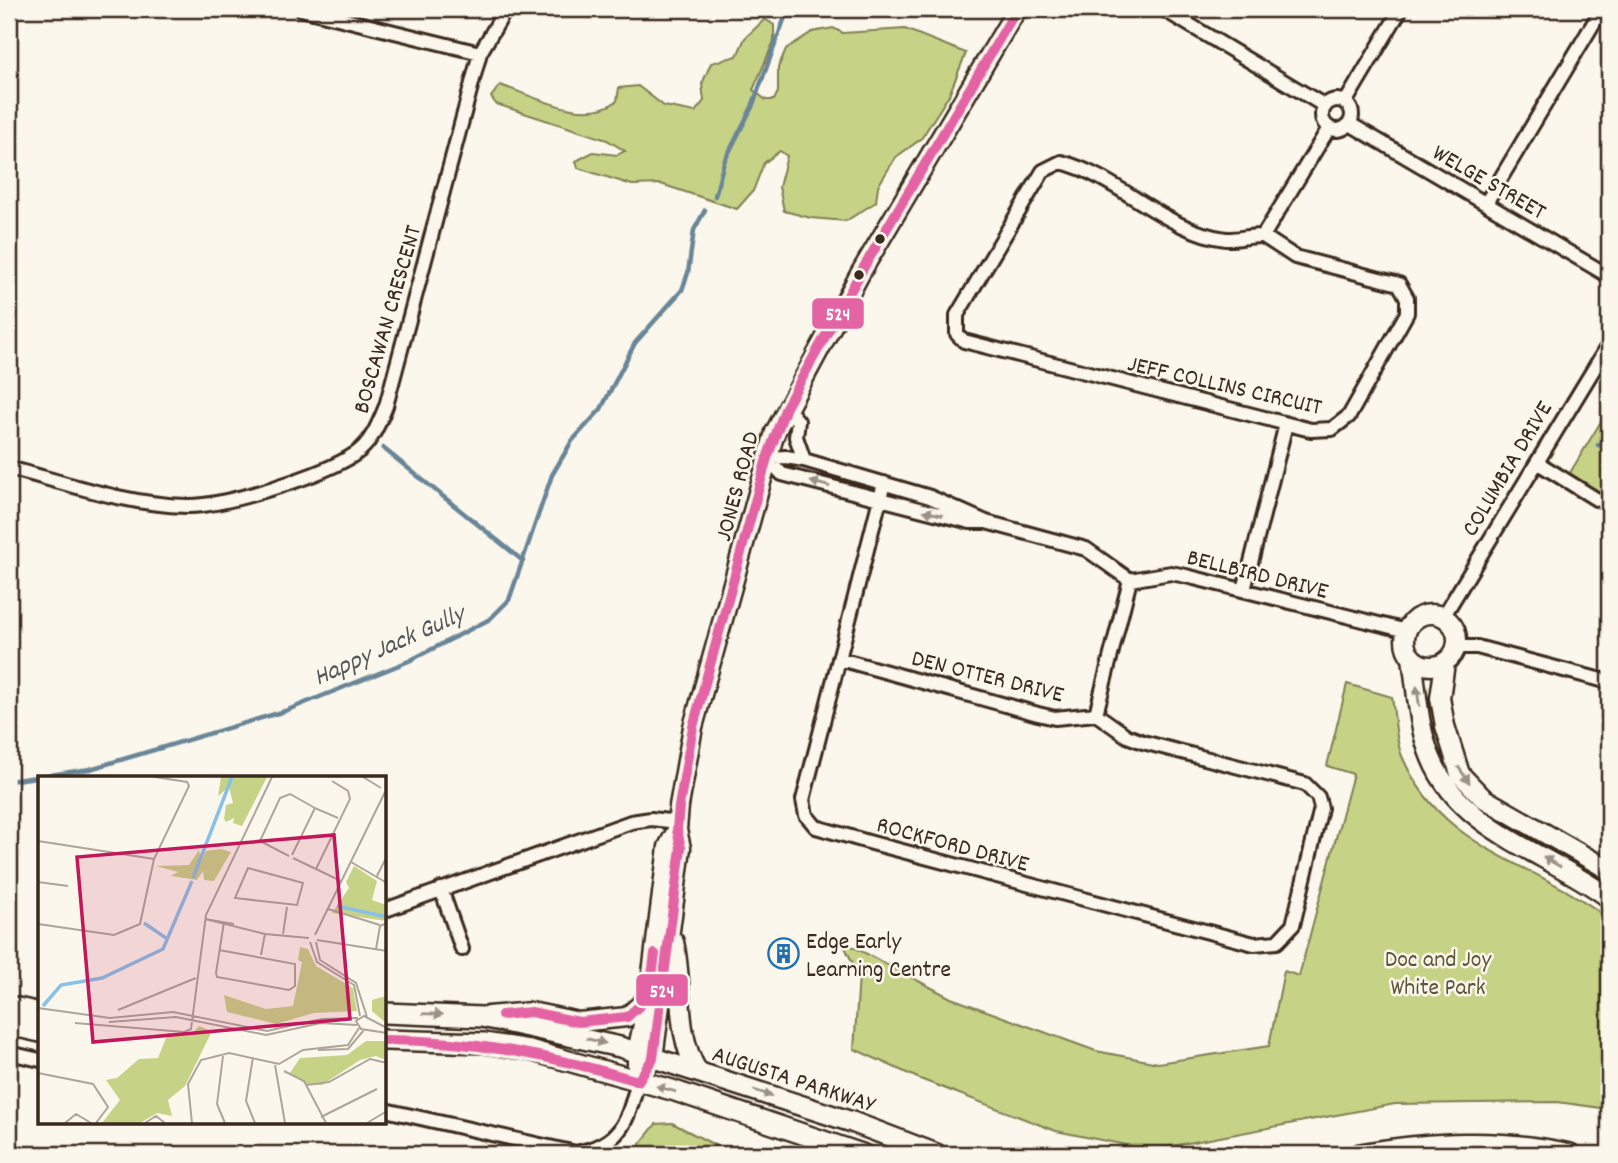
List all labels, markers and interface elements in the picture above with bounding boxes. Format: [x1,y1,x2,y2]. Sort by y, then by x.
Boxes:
street label: WELGE STREET [1425,137,1552,230]
street label: BOSCAWAN CRESCENT [346,221,432,418]
unlabelled marker [873,232,887,246]
unlabelled marker [852,268,866,282]
line badge: 524 [811,297,865,330]
text: 524 [826,303,851,330]
street label: JEFF COLLINS CIRCUIT [1124,348,1325,426]
street label: COLUMBIA DRIVE [1455,395,1562,544]
street label: JONES ROAD [708,428,770,545]
one-way arrow [809,478,831,489]
one-way arrow [922,507,944,518]
street label: BELLBIRD DRIVE [1183,542,1331,610]
water label: Happy Jack Gully [308,596,474,697]
street label: DEN OTTER DRIVE [908,643,1067,713]
one-way arrow [1412,684,1423,706]
one-way arrow [1457,765,1470,785]
inset map [38,776,387,1124]
street label: ROCKFORD DRIVE [872,809,1032,883]
one-way arrow [1542,856,1561,868]
place label: Edge Early Learning Centre [806,926,951,988]
building icon: Edge Early Learning Centre [766,937,800,971]
park label: Doc and Joy White Park [1385,944,1492,1006]
line badge: 524 [635,973,689,1007]
text: 524 [650,980,675,1007]
one-way arrow [423,1009,445,1020]
one-way arrow [585,1036,607,1047]
street label: AUGUSTA PARKWAY [707,1038,880,1124]
one-way arrow [655,1083,676,1093]
one-way arrow [753,1088,774,1099]

